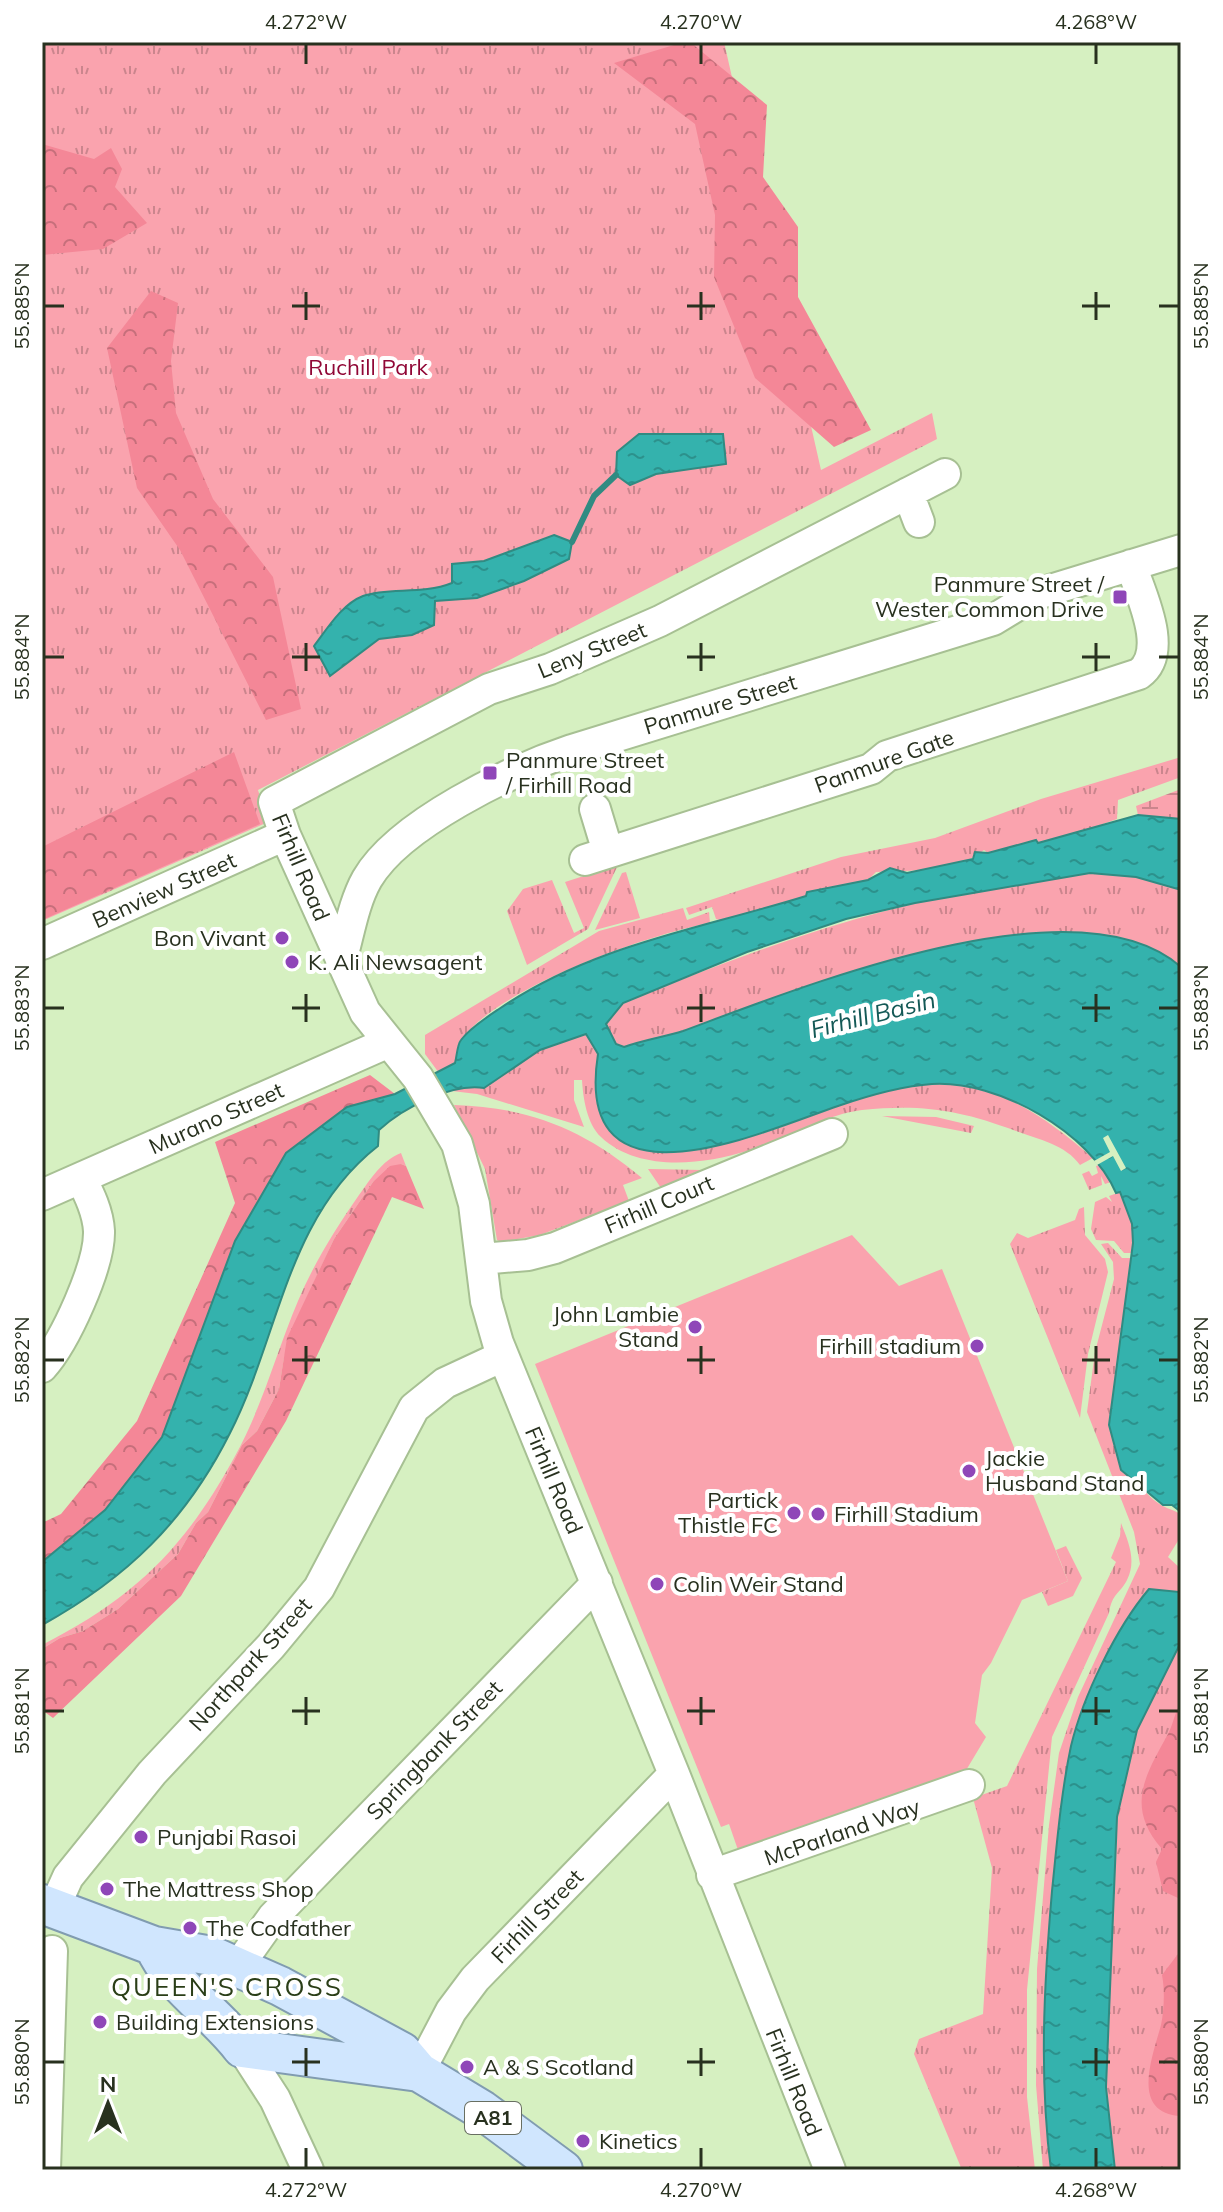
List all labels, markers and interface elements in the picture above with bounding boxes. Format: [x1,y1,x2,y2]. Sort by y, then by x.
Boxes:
text: 4.272°W [265,9,347,34]
text: 4.270°W [660,9,742,34]
text: 4.268°W [1055,9,1137,34]
text: 55.885°N [9,263,34,349]
text: 55.885°N [1188,263,1213,349]
park label: Ruchill Park [308,353,428,381]
place label: Panmure Street / Wester Common Drive [875,570,1105,623]
marker: Panmure Street / Wester Common Drive [1111,588,1129,606]
text: 55.884°N [9,614,34,700]
text: 55.884°N [1188,614,1213,700]
street label: Leny Street [533,615,651,685]
street label: Panmure Street [640,667,800,741]
street label: Panmure Gate [810,723,958,799]
place label: Panmure Street / Firhill Road [505,746,665,799]
marker: Panmure Street / Firhill Road [481,764,499,782]
street label: Firhill Road [266,809,336,925]
street label: Benview Street [88,846,240,934]
place label: Bon Vivant [154,924,266,952]
marker: Bon Vivant [273,929,291,947]
place label: K. Ali Newsagent [308,948,483,976]
marker: K. Ali Newsagent [283,953,301,971]
text: 55.883°N [9,965,34,1051]
text: 55.883°N [1188,965,1213,1051]
water label: Firhill Basin [807,984,938,1044]
street label: Murano Street [144,1076,288,1160]
street label: Firhill Court [600,1168,718,1239]
place label: John Lambie Stand [553,1300,679,1353]
text: 55.882°N [9,1317,34,1403]
text: 55.882°N [1188,1317,1213,1403]
marker: John Lambie Stand [686,1318,704,1336]
place label: Firhill stadium [819,1332,961,1360]
marker: Firhill stadium [968,1337,986,1355]
street label: Firhill Road [519,1422,589,1538]
place label: Jackie Husband Stand [985,1444,1144,1497]
marker: Jackie Husband Stand [960,1462,978,1480]
place label: Partick Thistle FC [678,1486,779,1539]
place label: Firhill Stadium [834,1500,979,1528]
marker: Partick Thistle FC [785,1504,803,1522]
marker: Firhill Stadium [809,1505,827,1523]
place label: Colin Weir Stand [673,1570,844,1598]
marker: Colin Weir Stand [648,1575,666,1593]
street label: Northpark Street [183,1591,318,1737]
text: 55.881°N [9,1668,34,1754]
text: 55.881°N [1188,1668,1213,1754]
street label: Springbank Street [360,1674,508,1826]
street label: McParland Way [760,1792,924,1872]
place label: Punjabi Rasoi [157,1823,296,1851]
marker: Punjabi Rasoi [132,1828,150,1846]
street label: Firhill Street [485,1863,589,1969]
place label: The Mattress Shop [123,1875,314,1903]
marker: The Mattress Shop [98,1880,116,1898]
place label: The Codfather [206,1914,351,1942]
marker: The Codfather [181,1919,199,1937]
district label: QUEEN'S CROSS [111,1970,343,2003]
place label: Building Extensions [116,2008,314,2036]
marker: Building Extensions [91,2013,109,2031]
text: 55.880°N [9,2019,34,2105]
text: 55.880°N [1188,2019,1213,2105]
street label: Firhill Road [760,2024,828,2140]
place label: A & S Scotland [483,2053,634,2081]
marker: A & S Scotland [458,2058,476,2076]
north arrow [68,2064,148,2144]
text: N [100,2070,116,2098]
road number: A81 [465,2102,521,2134]
place label: Kinetics [599,2127,678,2155]
marker: Kinetics [574,2132,592,2150]
text: 4.272°W [265,2177,347,2202]
text: 4.270°W [660,2177,742,2202]
text: 4.268°W [1055,2177,1137,2202]

